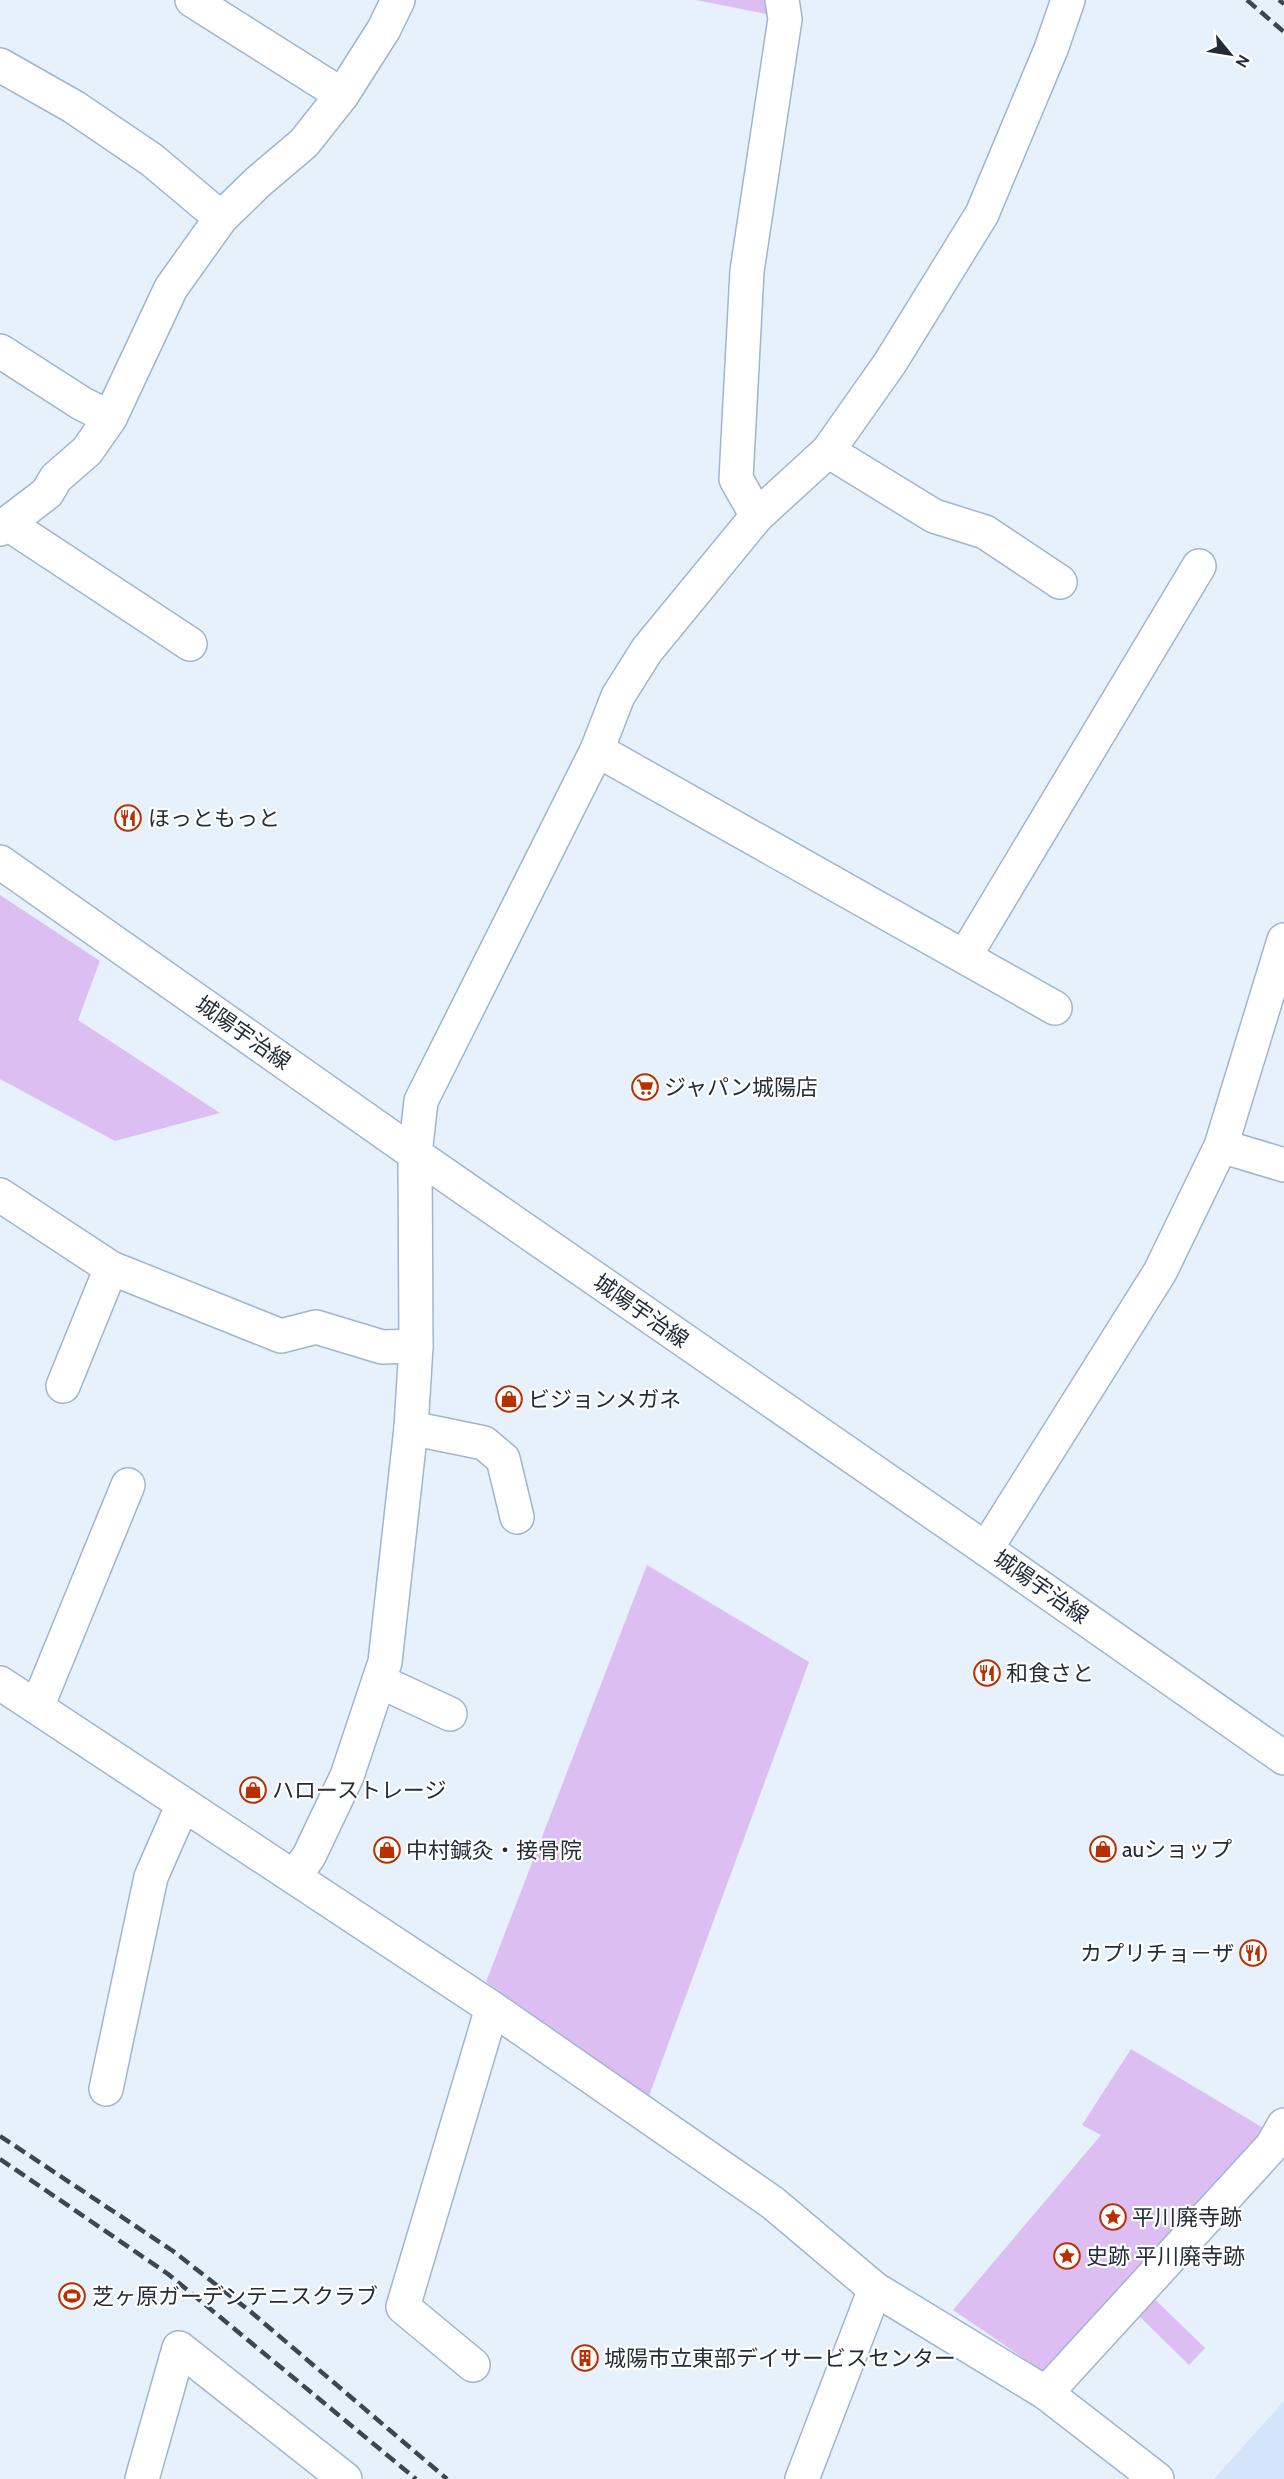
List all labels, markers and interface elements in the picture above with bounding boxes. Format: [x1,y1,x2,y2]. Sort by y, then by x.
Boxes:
north arrow [1200,24,1260,84]
text: N [1232,52,1254,71]
restaurant icon: ほっともっと [113,803,143,833]
place label: ほっともっと [148,805,280,832]
street label: 城陽宇治線 [190,990,296,1076]
supermarket icon: ジャパン城陽店 [630,1072,660,1102]
place label: ジャパン城陽店 [664,1074,818,1101]
street label: 城陽宇治線 [588,1268,694,1354]
shop icon: ビジョンメガネ [494,1384,524,1414]
place label: ビジョンメガネ [528,1386,681,1413]
street label: 城陽宇治線 [988,1544,1094,1630]
restaurant icon: 和食さと [972,1658,1002,1688]
place label: 和食さと [1006,1660,1094,1687]
shop icon: ハローストレージ [238,1775,268,1805]
place label: ハローストレージ [272,1777,446,1804]
shop icon: auショップ [1088,1834,1118,1864]
shop icon: 中村鍼灸・接骨院 [372,1835,402,1865]
place label: auショップ [1122,1836,1232,1863]
place label: 中村鍼灸・接骨院 [406,1837,582,1864]
restaurant icon: カプリチョ－ザ [1238,1938,1268,1968]
place label: カプリチョ－ザ [1080,1940,1234,1967]
place icon: 平川廃寺跡 [1098,2202,1128,2232]
place label: 平川廃寺跡 [1132,2204,1242,2231]
place icon: 史跡 平川廃寺跡 [1052,2241,1082,2271]
place label: 史跡 平川廃寺跡 [1086,2243,1245,2270]
sports icon: 芝ヶ原ガーデンテニスクラブ [57,2281,87,2311]
place label: 芝ヶ原ガーデンテニスクラブ [92,2283,378,2310]
building icon: 城陽市立東部デイサービスセンター [570,2343,600,2373]
place label: 城陽市立東部デイサービスセンター [604,2345,956,2372]

